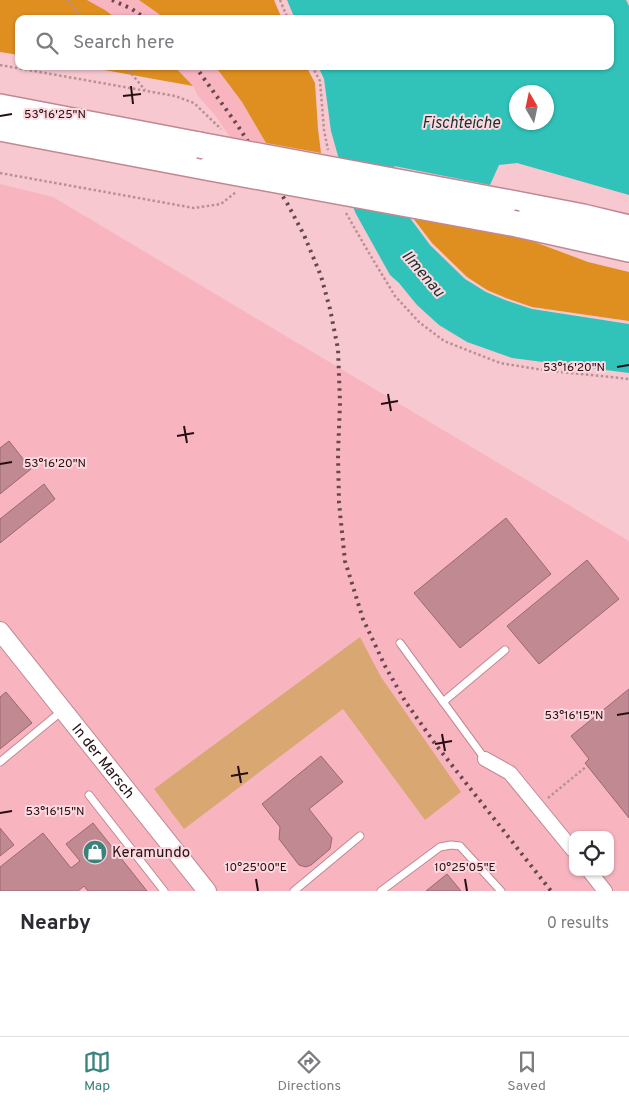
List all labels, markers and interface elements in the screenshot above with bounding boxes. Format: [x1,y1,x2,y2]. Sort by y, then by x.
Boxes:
search box [15,15,614,70]
icon: search [33,29,61,57]
text: Search here [73,31,175,55]
north arrow [509,85,554,130]
text: 53°16'25"N [24,107,86,123]
water label: Fischteiche [422,114,501,134]
water label: Ilmenau [397,247,448,302]
text: 53°16'20"N [543,360,605,376]
text: 53°16'20"N [24,456,86,472]
text: 53°16'15"N [544,708,604,724]
street label: In der Marsch [67,720,138,803]
text: 53°16'15"N [25,804,85,820]
map controls [569,831,614,876]
button: locate [569,831,614,876]
shop icon: Keramundo [82,839,108,865]
place label: Keramundo [112,844,190,863]
text: 10°25'00"E [225,860,287,876]
text: 10°25'05"E [434,860,496,876]
text: Nearby [20,910,91,937]
text: 0 results [547,914,609,934]
tab: Map [83,1048,111,1095]
tab: Directions [277,1048,341,1095]
tab: Saved [507,1048,546,1095]

